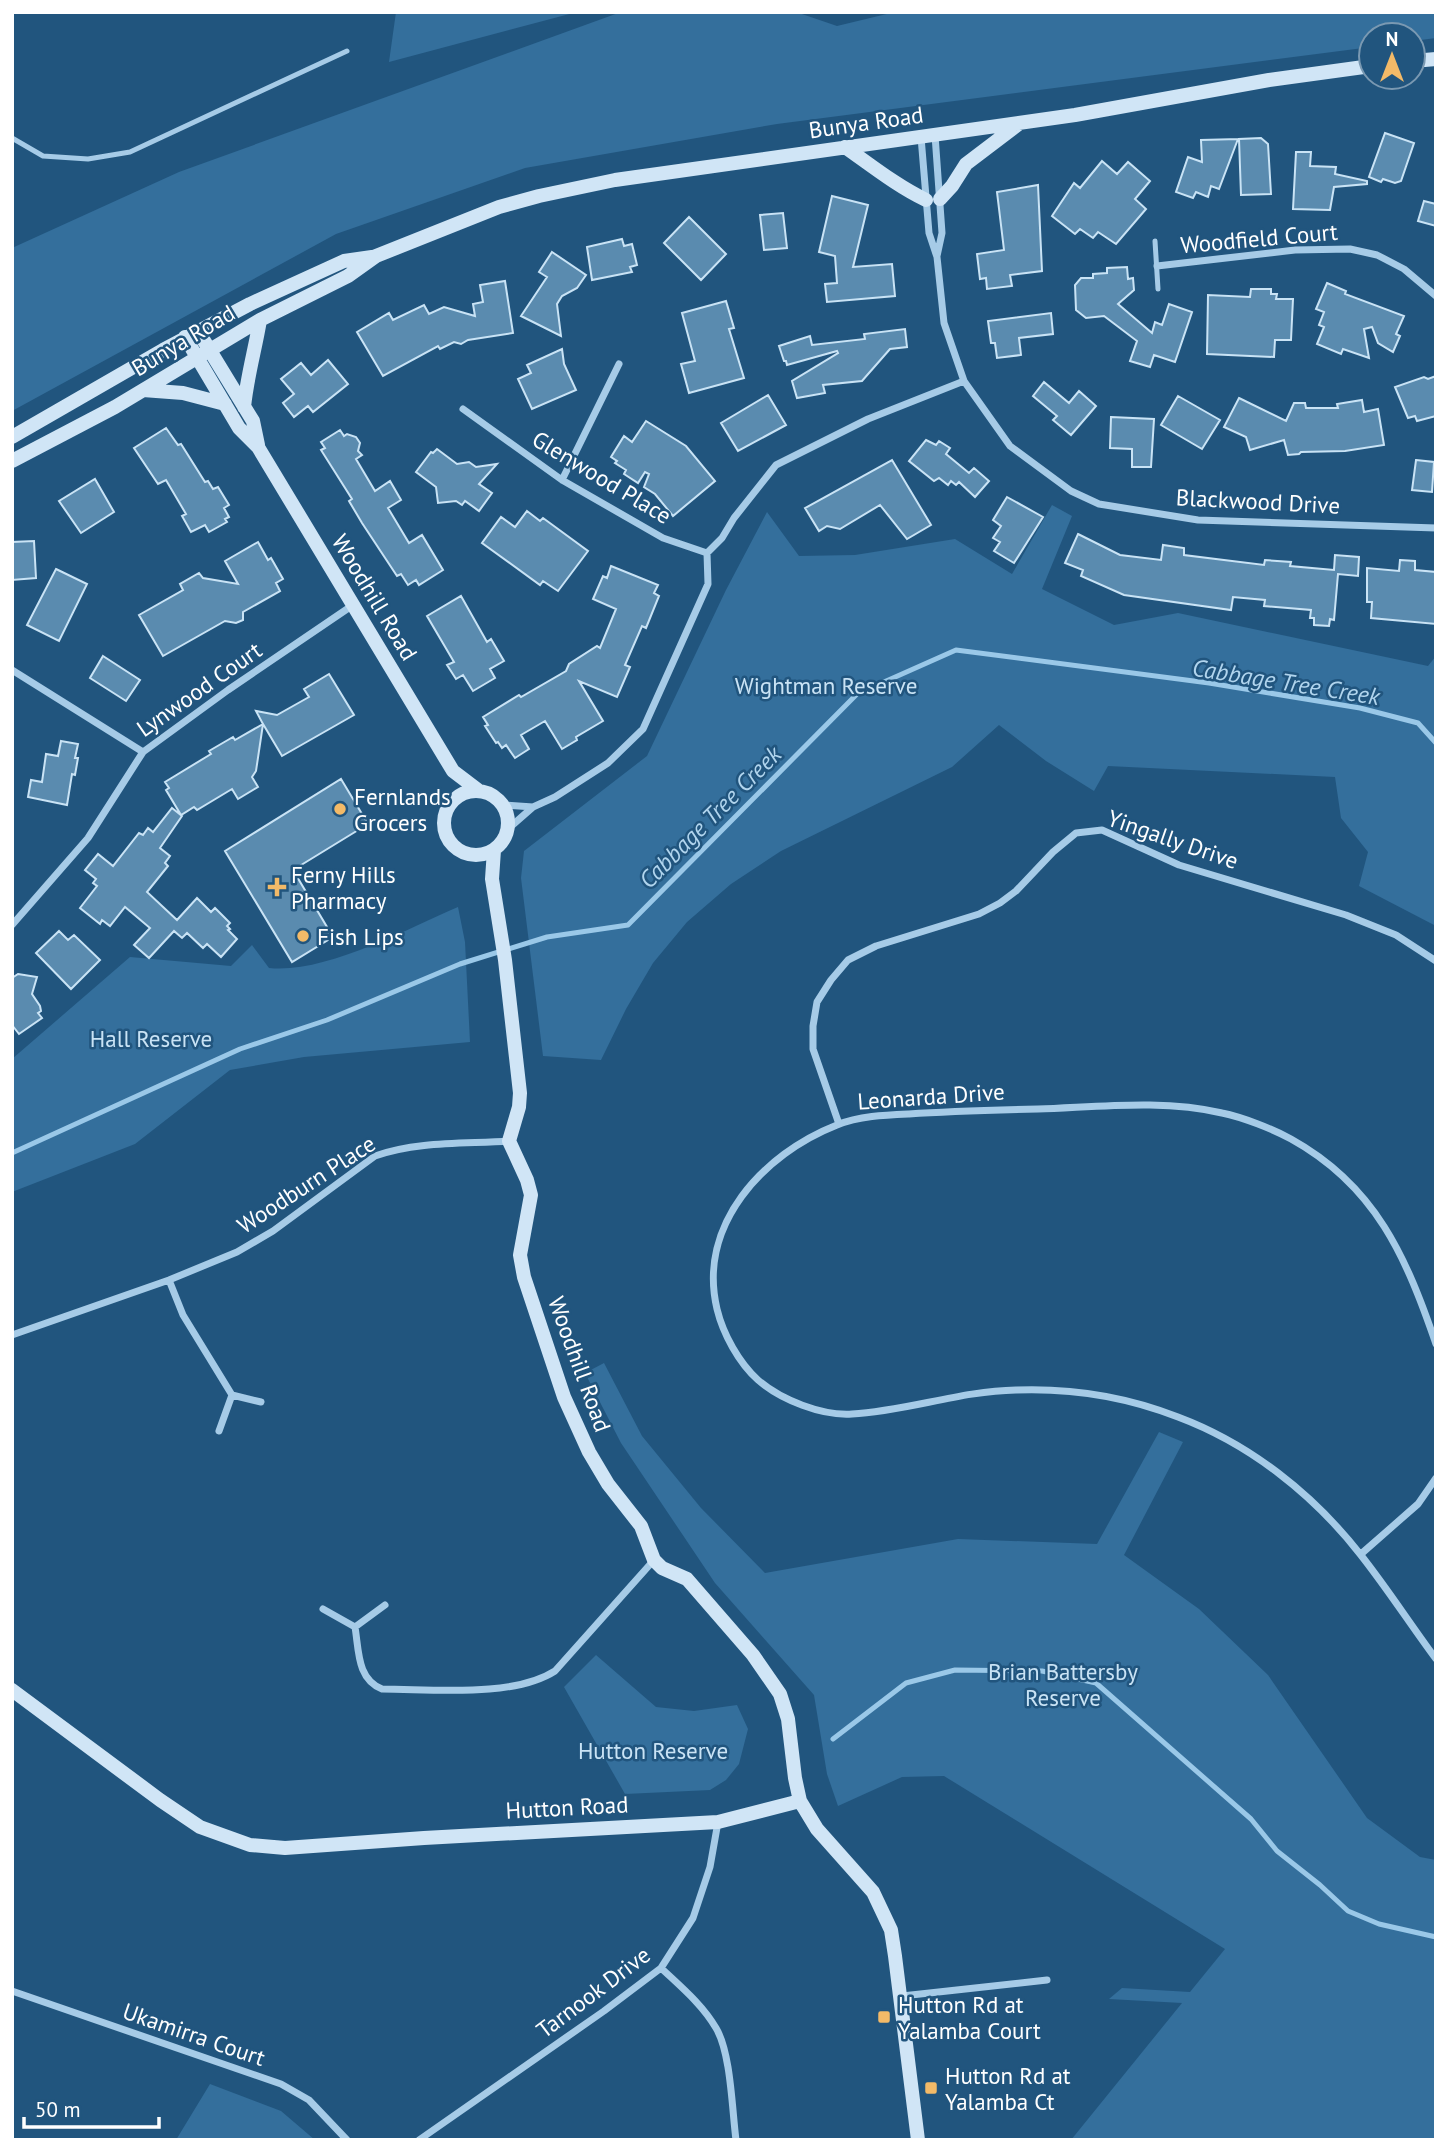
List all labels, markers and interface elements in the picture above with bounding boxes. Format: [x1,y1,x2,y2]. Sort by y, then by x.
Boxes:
north arrow [1357,21,1427,91]
text: N [1386,27,1398,51]
street label: Bunya Road [807,100,925,144]
street label: Woodfield Court [1179,217,1339,259]
street label: Bunya Road [126,298,240,382]
street label: Glenwood Place [527,424,677,530]
street label: Blackwood Drive [1175,482,1341,520]
street label: Woodhill Road [326,529,424,665]
street label: Lynwood Court [131,635,267,743]
water label: Cabbage Tree Creek [1190,652,1383,712]
park label: Wightman Reserve [735,671,917,700]
water label: Cabbage Tree Creek [632,738,789,895]
place label: Fernlands Grocers [354,782,451,837]
marker: Fernlands Grocers [332,801,348,817]
street label: Yingally Drive [1104,803,1242,875]
place label: Ferny Hills Pharmacy [291,860,396,915]
marker: Ferny Hills Pharmacy [269,879,285,895]
place label: Fish Lips [317,922,404,951]
marker: Fish Lips [295,928,311,944]
park label: Hall Reserve [90,1024,212,1053]
street label: Leonarda Drive [856,1076,1006,1116]
street label: Woodburn Place [231,1129,381,1239]
street label: Woodhill Road [542,1292,618,1436]
park label: Brian Battersby Reserve [988,1657,1138,1712]
park label: Hutton Reserve [578,1736,728,1765]
street label: Hutton Road [505,1789,629,1825]
street label: Tarnook Drive [530,1940,656,2044]
place label: Hutton Rd at Yalamba Court [898,1990,1041,2045]
street label: Ukamirra Court [119,1996,269,2072]
marker: Hutton Rd at Yalamba Court [876,2009,892,2025]
place label: Hutton Rd at Yalamba Ct [945,2061,1071,2116]
marker: Hutton Rd at Yalamba Ct [923,2080,939,2096]
scale bar [24,2086,159,2130]
text: 50 m [35,2096,81,2123]

